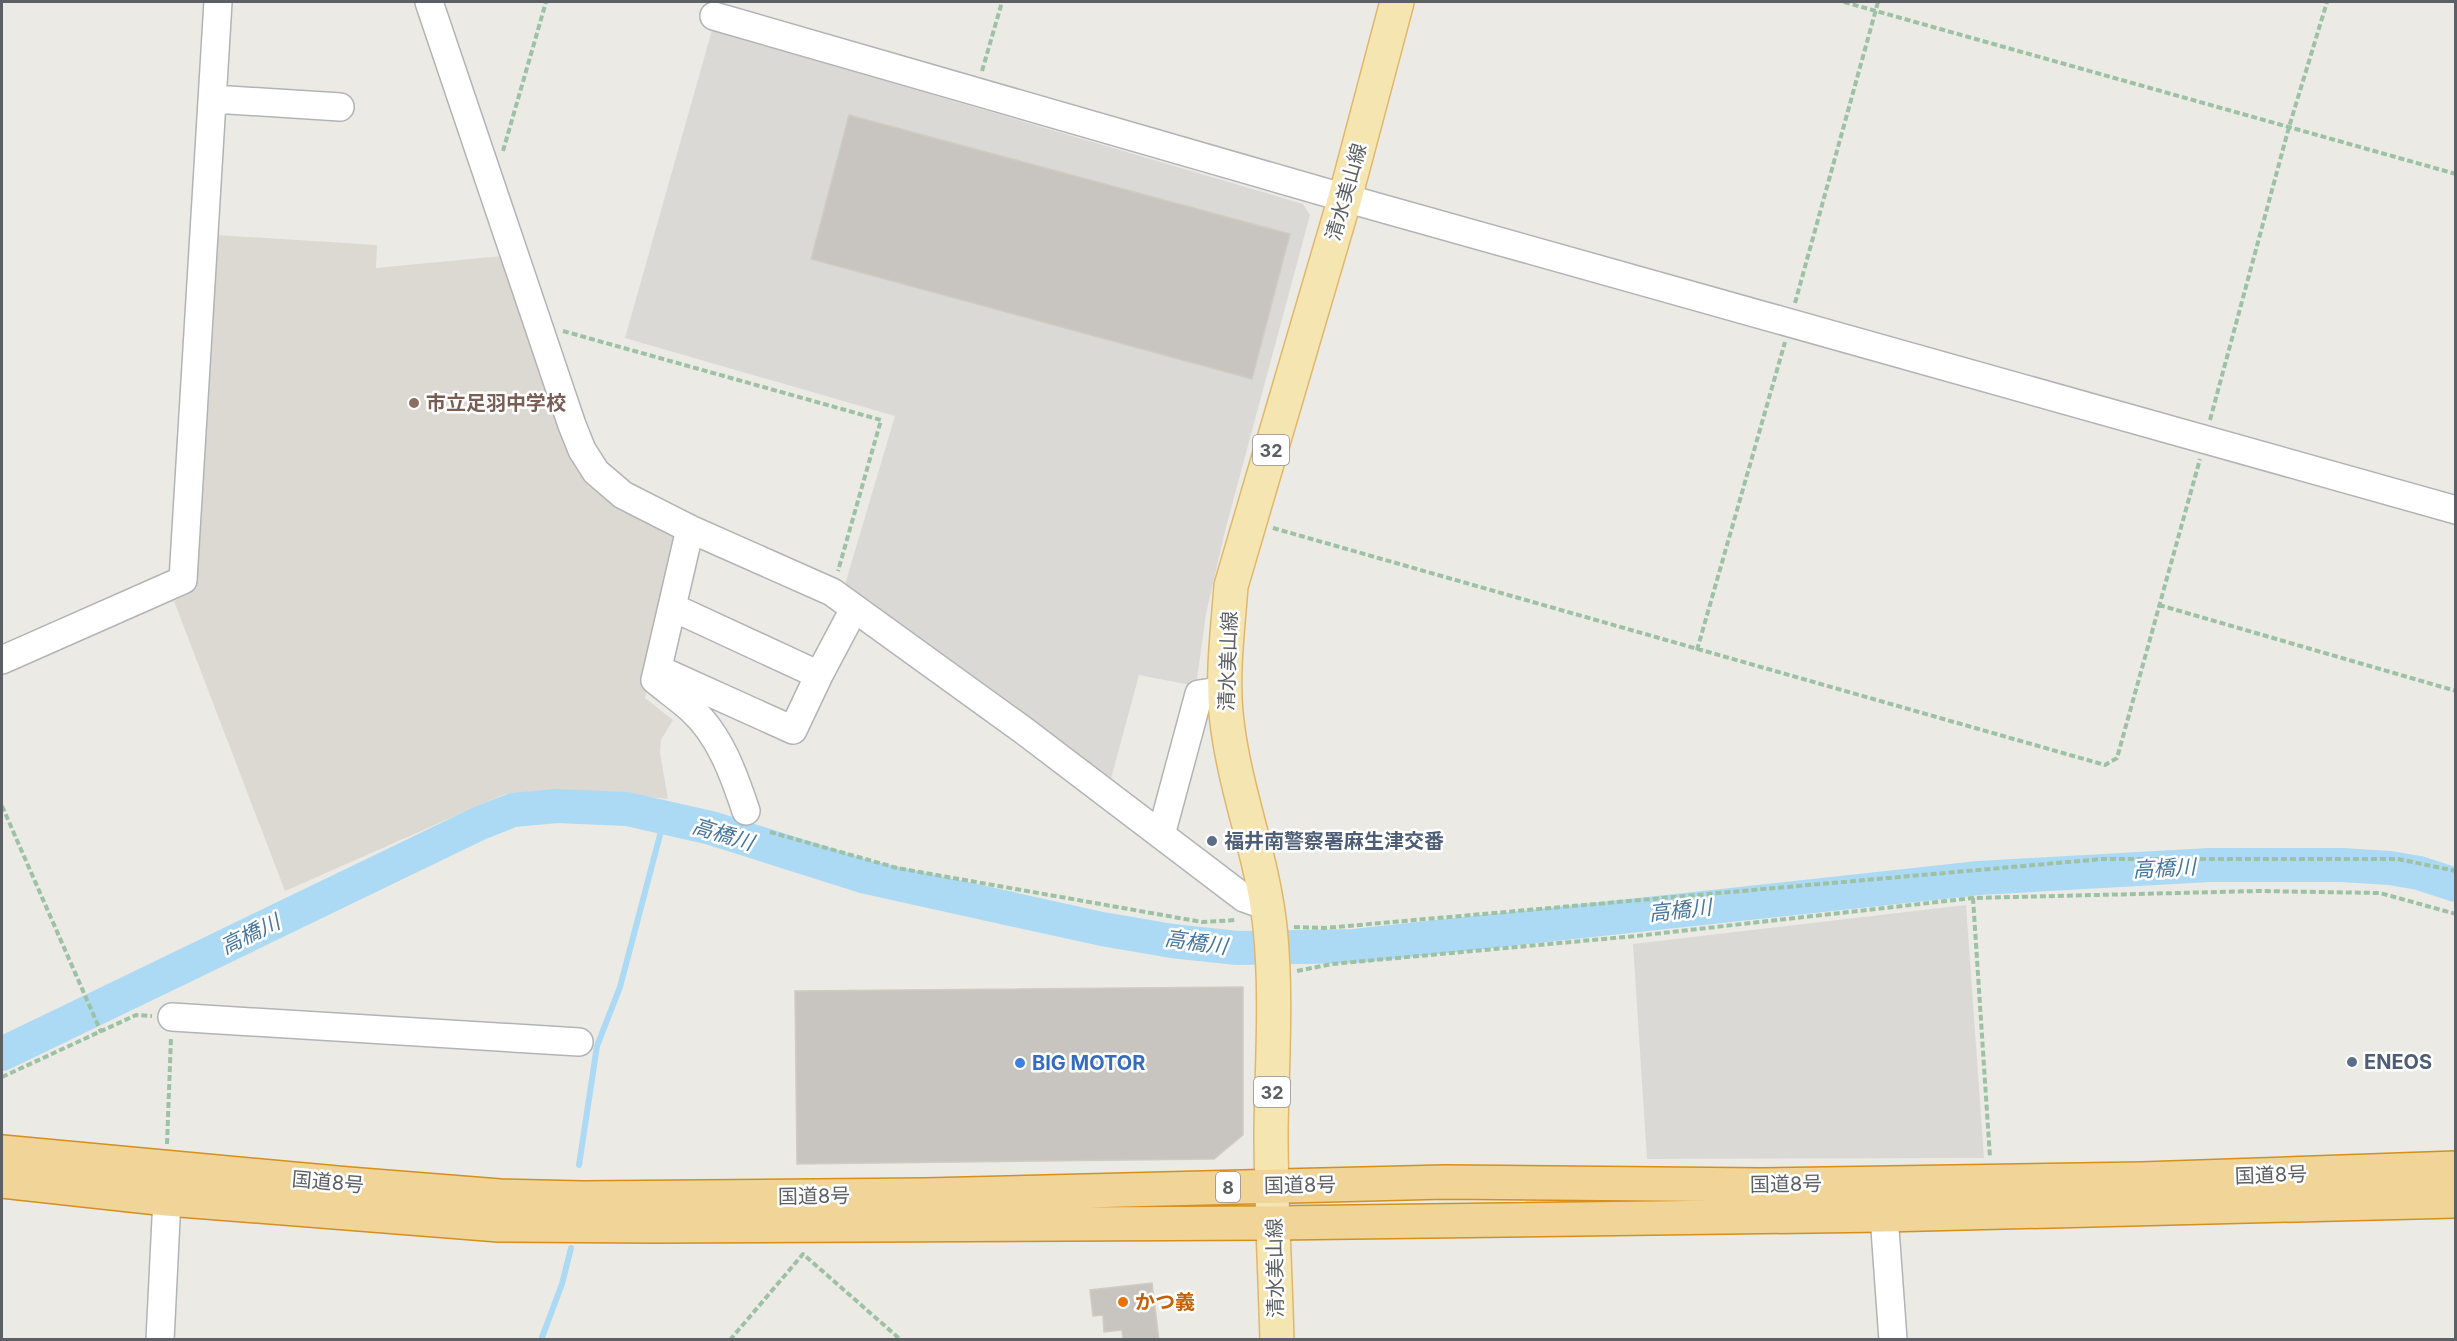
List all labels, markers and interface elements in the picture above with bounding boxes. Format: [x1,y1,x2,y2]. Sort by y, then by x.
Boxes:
street label: 清水美山線 [1321,141,1371,243]
place label: 市立足羽中学校 [426,391,566,415]
marker: 市立足羽中学校 [407,396,421,410]
road number: 32 [1253,435,1289,465]
street label: 清水美山線 [1214,611,1242,711]
water label: 高橋川 [689,813,759,856]
place label: 福井南警察署麻生津交番 [1224,829,1444,853]
marker: 福井南警察署麻生津交番 [1205,834,1219,848]
water label: 高橋川 [2132,854,2198,882]
water label: 高橋川 [1647,894,1715,926]
water label: 高橋川 [216,908,286,959]
water label: 高橋川 [1163,925,1231,959]
place label: ENEOS [2364,1050,2432,1074]
place label: BIG MOTOR [1032,1051,1145,1075]
marker: ENEOS [2345,1055,2359,1069]
marker: BIG MOTOR [1013,1056,1027,1070]
road number: 32 [1254,1077,1290,1107]
street label: 国道8号 [2234,1162,2308,1188]
street label: 国道8号 [291,1167,365,1197]
street label: 国道8号 [1750,1171,1822,1197]
road number: 8 [1216,1172,1240,1202]
street label: 国道8号 [1264,1172,1336,1198]
street label: 国道8号 [778,1183,850,1209]
street label: 清水美山線 [1262,1218,1288,1318]
place label: かつ義 [1135,1290,1195,1314]
marker: かつ義 [1116,1295,1130,1309]

